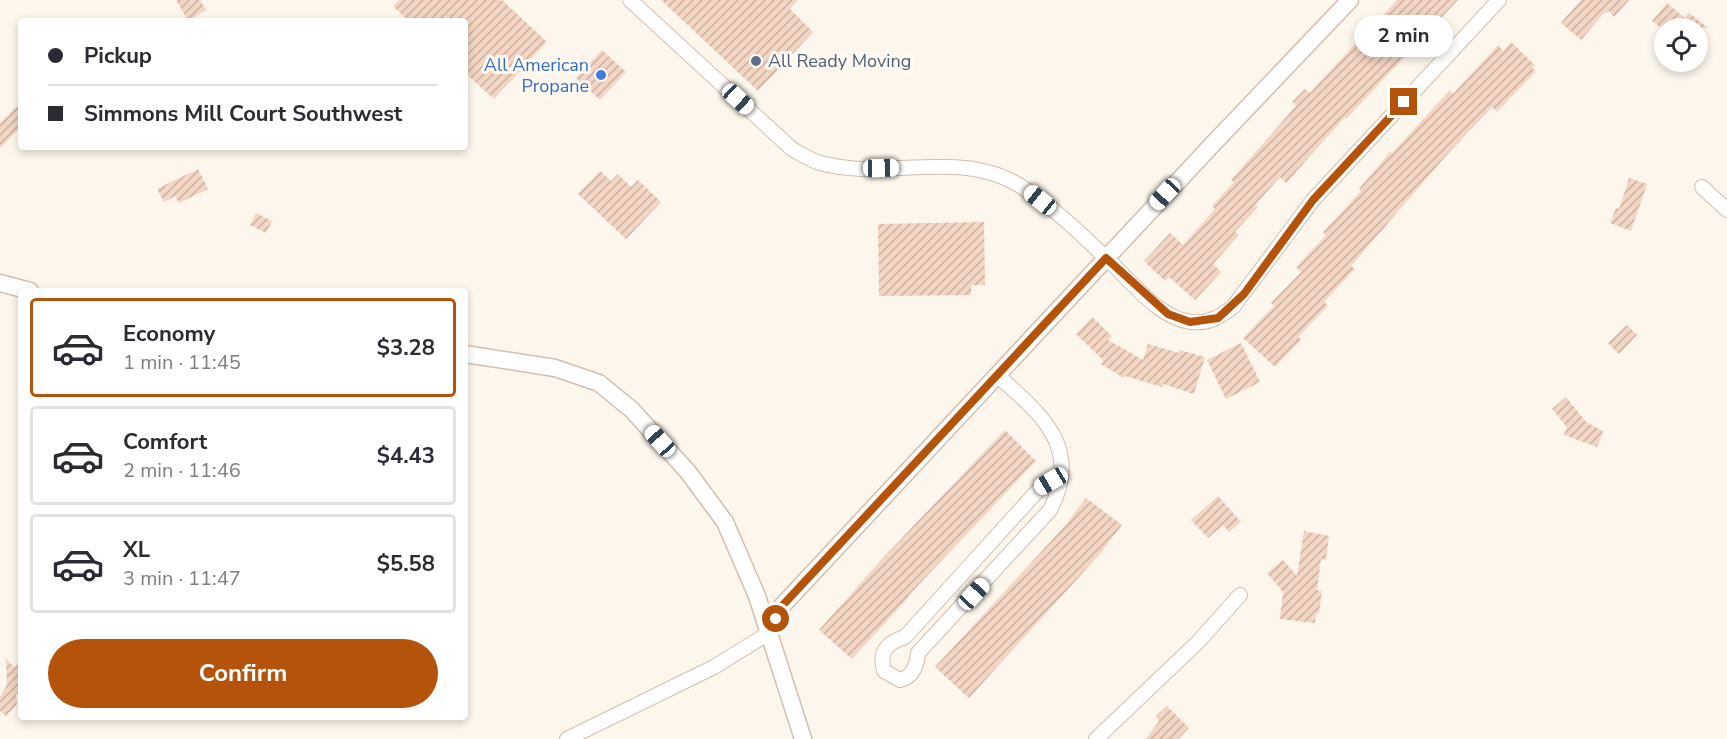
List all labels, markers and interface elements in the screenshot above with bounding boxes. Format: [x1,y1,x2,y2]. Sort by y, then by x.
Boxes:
callout: 2 min [1354,15,1454,57]
map controls [1654,18,1708,72]
button: locate [1654,18,1708,72]
text: 2 min [1378,22,1429,49]
text: Pickup [84,41,152,71]
place label: All Ready Moving [768,49,911,73]
place label: All American Propane [484,53,589,98]
marker: All Ready Moving [749,54,763,68]
marker: All American Propane [594,68,608,82]
car [719,80,757,118]
route end [1390,88,1417,115]
text: Simmons Mill Court Southwest [84,99,402,129]
car [863,159,899,177]
car [1146,175,1184,213]
car [1020,182,1060,218]
text: Economy [123,319,215,349]
icon: car [51,321,105,375]
text: $3.28 [377,333,435,363]
text: 1 min · 11:45 [123,349,241,376]
car [641,422,679,460]
text: Comfort [123,427,207,457]
icon: car [51,429,105,483]
text: $4.43 [377,441,435,471]
text: 2 min · 11:46 [123,457,241,484]
car [1031,464,1071,498]
text: XL [123,535,150,565]
icon: car [51,537,105,591]
text: $5.58 [377,549,435,579]
text: 3 min · 11:47 [123,565,241,592]
car [955,575,993,613]
route start [762,605,789,632]
button: Confirm [48,639,438,708]

